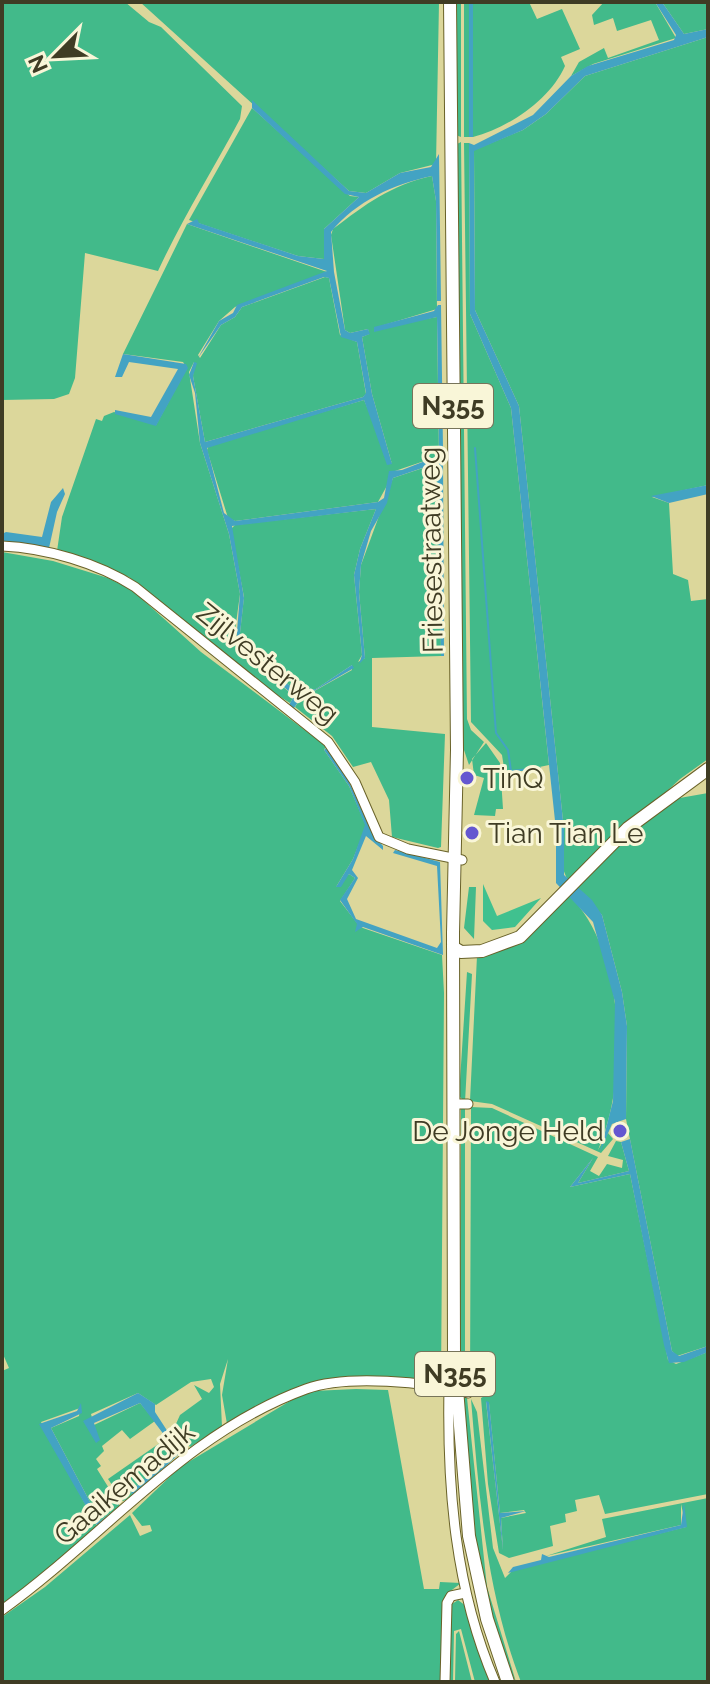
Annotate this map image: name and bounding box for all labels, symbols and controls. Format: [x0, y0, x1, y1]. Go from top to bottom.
north arrow [16, 16, 96, 96]
text: N [22, 51, 53, 77]
road number: N355 [413, 384, 493, 428]
street label: Friesestraatweg [413, 447, 450, 653]
street label: Zijlvesterweg [190, 596, 345, 731]
place label: TinQ [483, 762, 543, 795]
marker: TinQ [458, 769, 476, 787]
place label: Tian Tian Le [488, 817, 643, 850]
marker: Tian Tian Le [463, 824, 481, 842]
place label: De Jonge Held [412, 1115, 604, 1148]
marker: De Jonge Held [611, 1122, 629, 1140]
road number: N355 [415, 1352, 495, 1396]
street label: Gaaikemadijk [48, 1415, 201, 1552]

